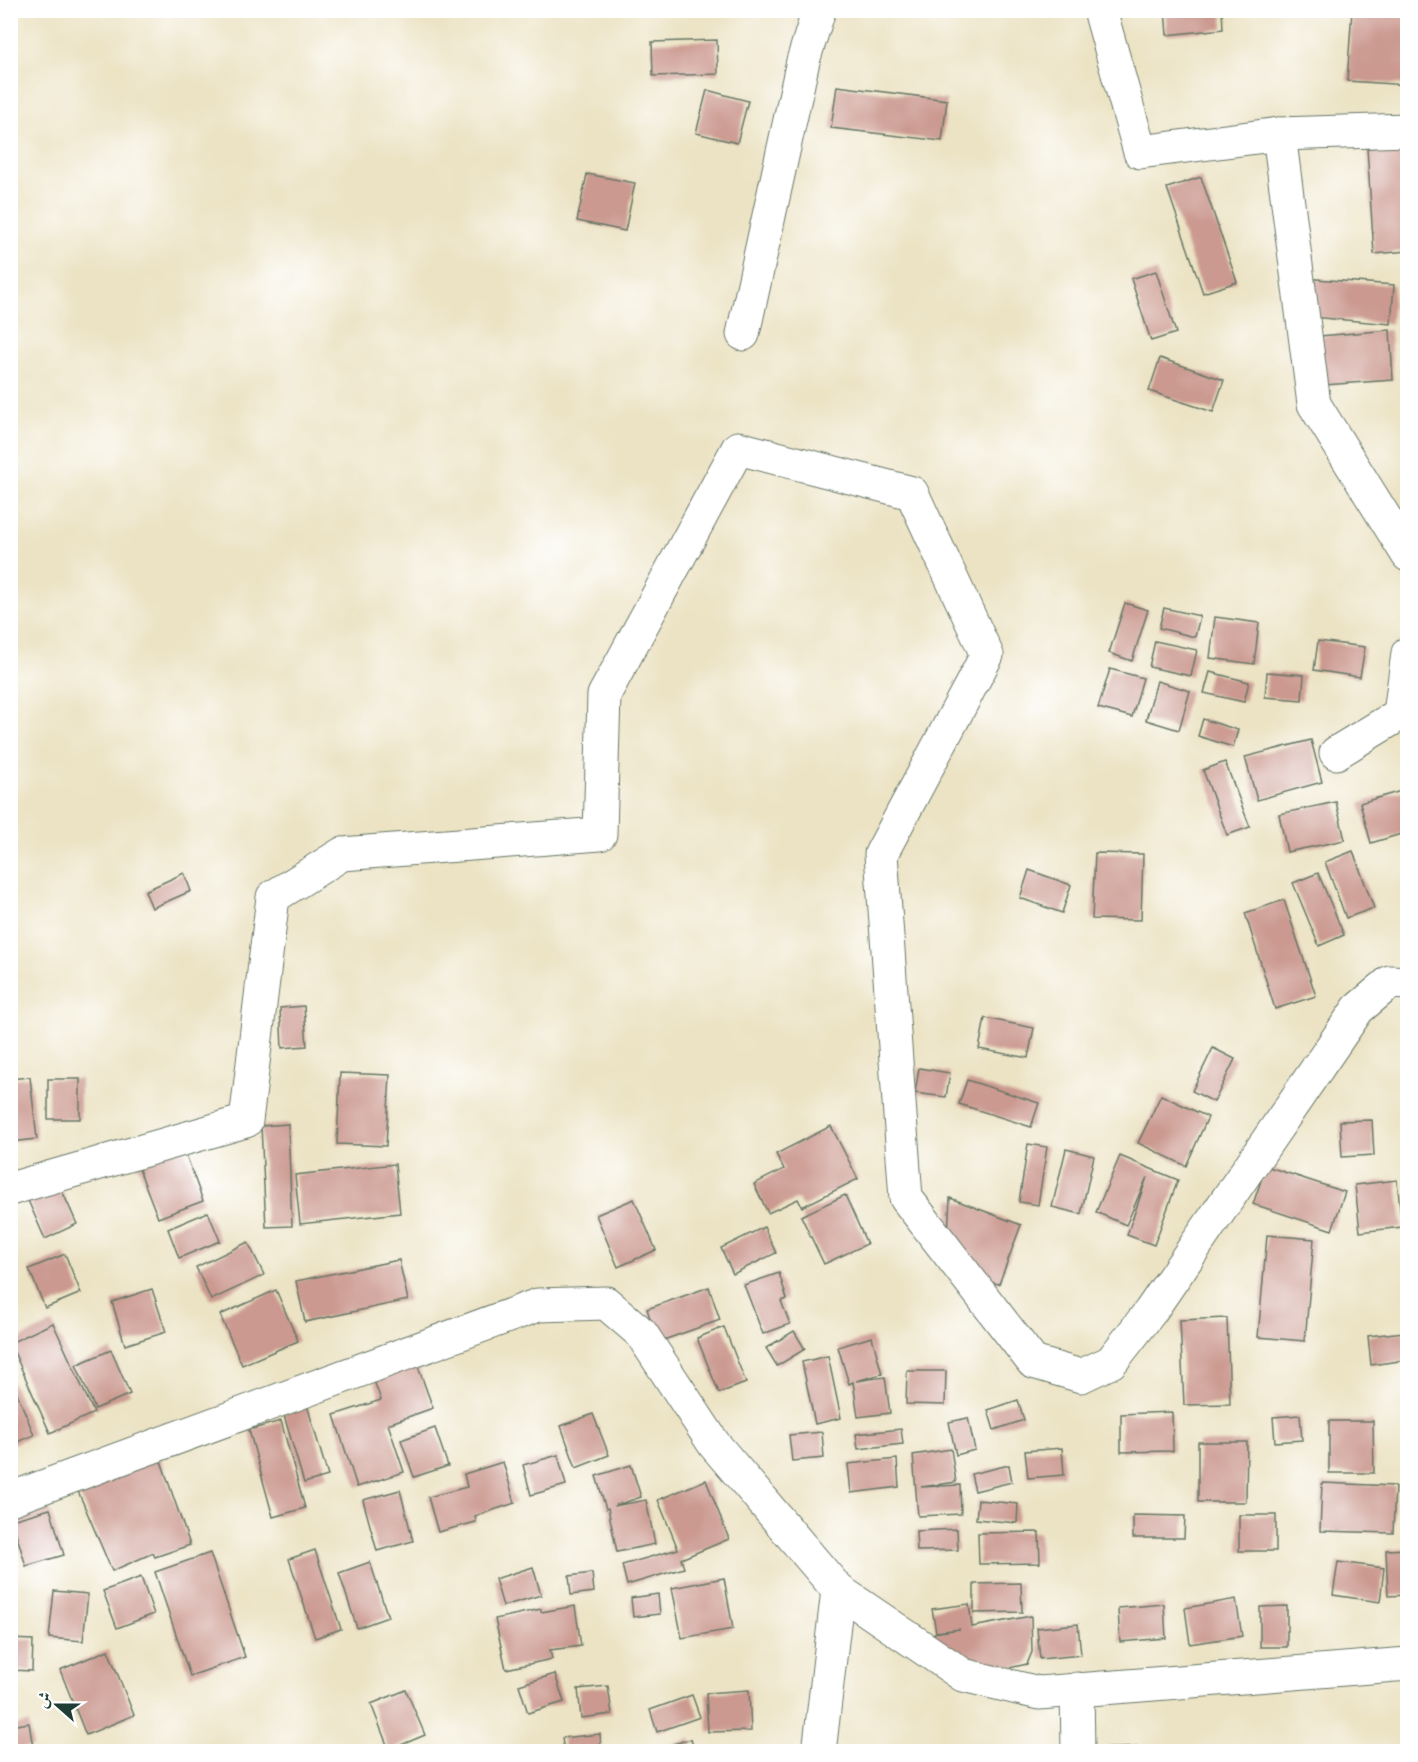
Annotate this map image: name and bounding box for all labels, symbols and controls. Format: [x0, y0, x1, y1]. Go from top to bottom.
north arrow [27, 1675, 87, 1735]
text: ش [29, 1688, 57, 1711]

